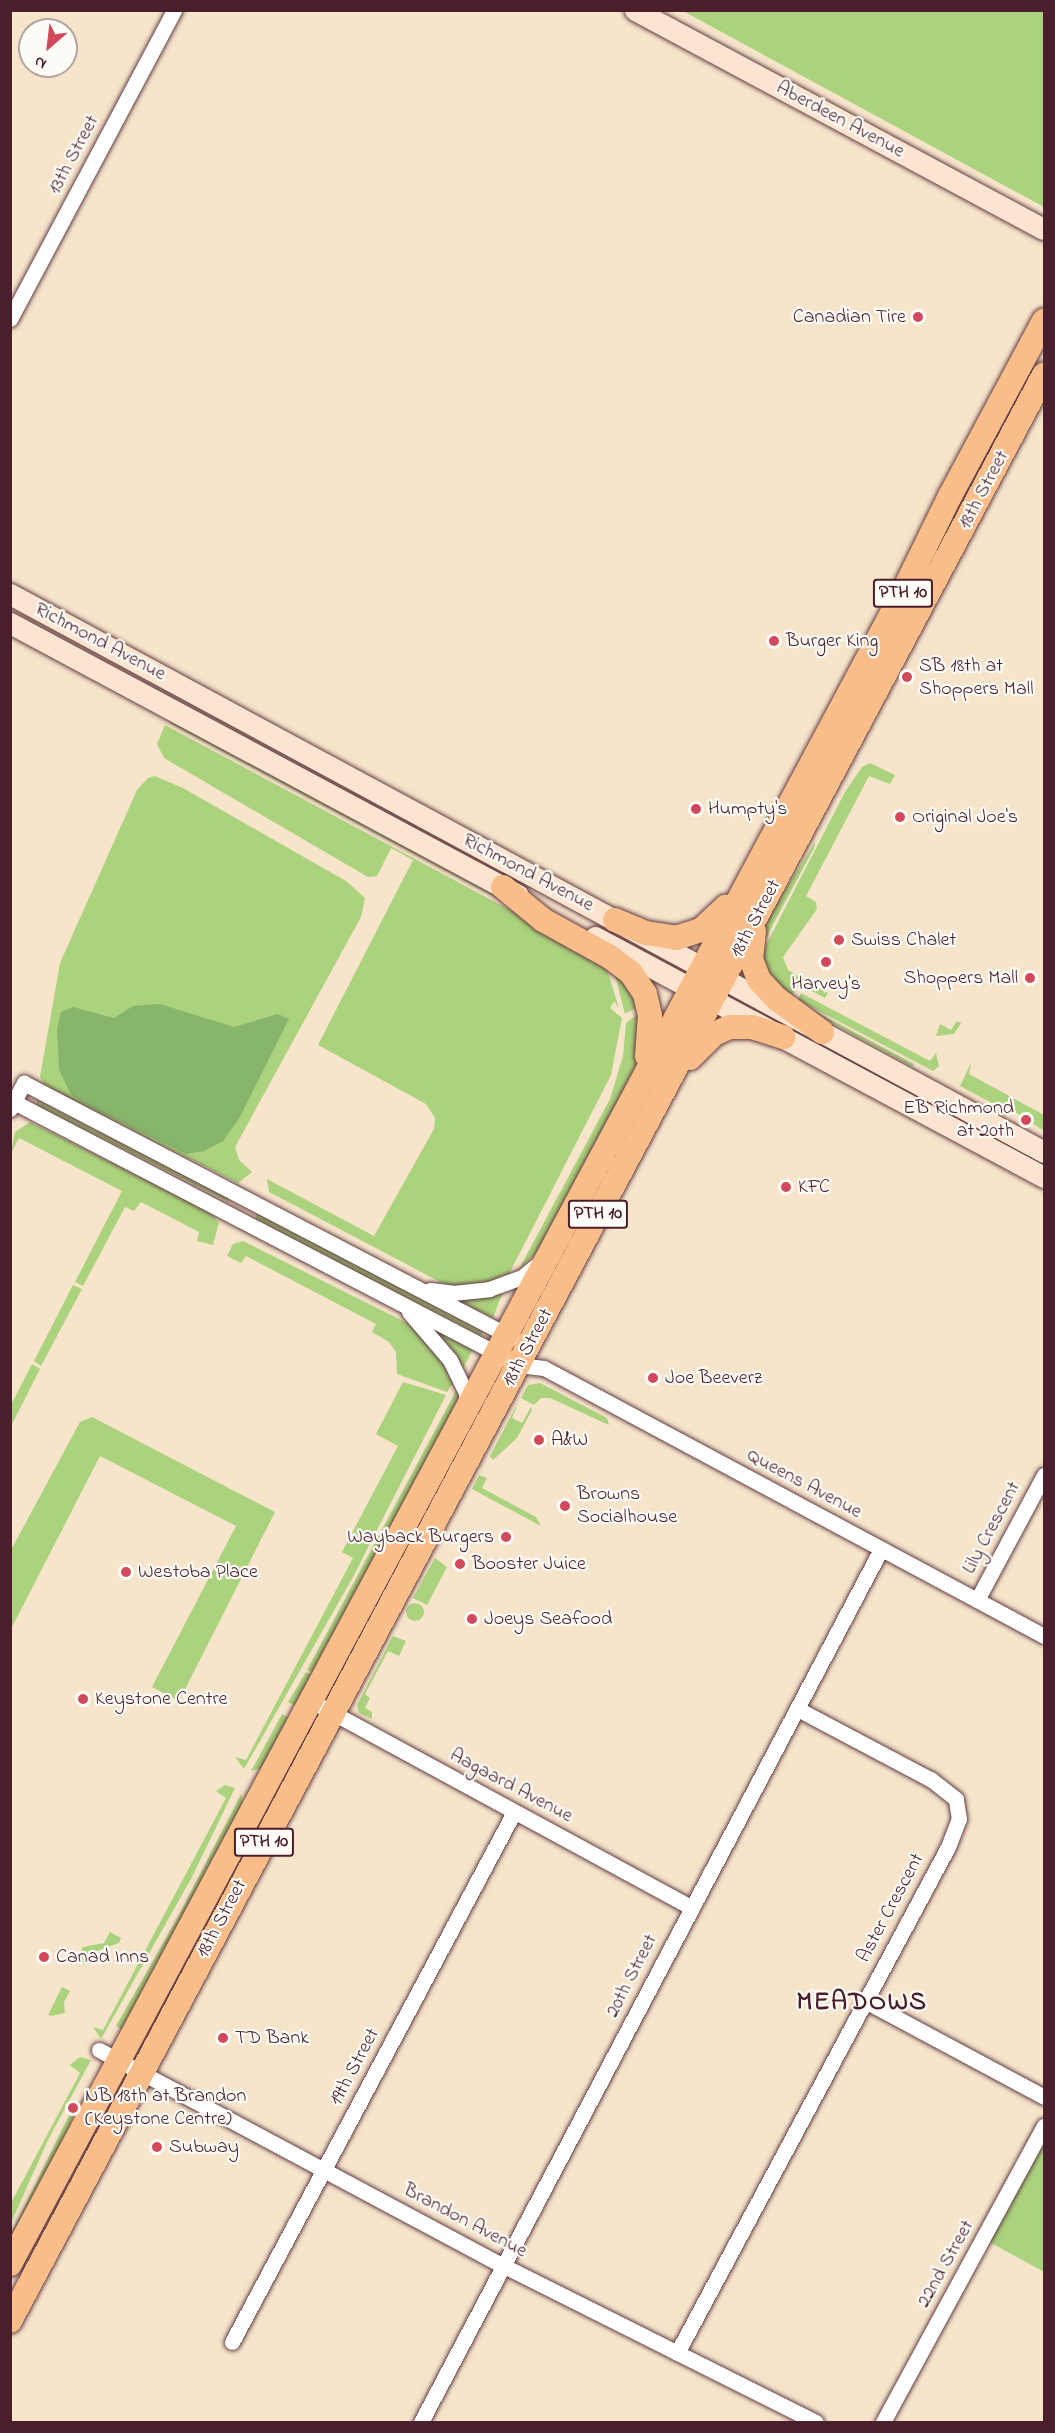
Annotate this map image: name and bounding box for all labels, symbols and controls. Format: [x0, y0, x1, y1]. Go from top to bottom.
north arrow [18, 18, 78, 78]
text: N [30, 49, 51, 75]
street label: Aberdeen Avenue [772, 76, 908, 164]
street label: 13th Street [43, 111, 105, 199]
place label: Canadian Tire [793, 305, 906, 329]
marker: Canadian Tire [911, 310, 925, 324]
street label: 18th Street [953, 447, 1015, 533]
road number: PTH 10 [872, 578, 934, 608]
street label: Richmond Avenue [30, 597, 170, 687]
place label: Burger King [786, 629, 878, 653]
marker: Burger King [767, 634, 781, 648]
place label: SB 18th at Shoppers Mall [919, 654, 1033, 701]
marker: SB 18th at Shoppers Mall [900, 670, 914, 684]
place label: Humpty's [708, 797, 787, 821]
marker: Humpty's [689, 802, 703, 816]
place label: Original Joe's [912, 805, 1018, 829]
marker: Original Joe's [893, 810, 907, 824]
street label: Richmond Avenue [458, 828, 598, 918]
street label: 18th Street [725, 876, 787, 962]
place label: Swiss Chalet [851, 928, 956, 952]
marker: Swiss Chalet [832, 933, 846, 947]
marker: Harvey's [819, 955, 833, 969]
place label: Shoppers Mall [904, 966, 1018, 990]
marker: Shoppers Mall [1023, 971, 1037, 985]
place label: Harvey's [791, 972, 861, 996]
place label: EB Richmond at 20th [903, 1096, 1014, 1143]
marker: EB Richmond at 20th [1019, 1113, 1033, 1127]
place label: KFC [798, 1175, 830, 1199]
marker: KFC [779, 1180, 793, 1194]
road number: PTH 10 [566, 1199, 630, 1229]
street label: 18th Street [497, 1305, 559, 1391]
place label: Joe Beeverz [665, 1366, 762, 1390]
marker: Joe Beeverz [646, 1371, 660, 1385]
place label: A&W [551, 1428, 588, 1452]
marker: A&W [532, 1433, 546, 1447]
street label: Queens Avenue [742, 1444, 866, 1524]
street label: Lily Crescent [958, 1478, 1026, 1578]
place label: Browns Socialhouse [577, 1482, 677, 1529]
marker: Browns Socialhouse [558, 1499, 572, 1513]
place label: Wayback Burgers [347, 1525, 494, 1549]
marker: Wayback Burgers [499, 1530, 513, 1544]
place label: Booster Juice [472, 1552, 586, 1576]
marker: Booster Juice [453, 1557, 467, 1571]
place label: Westoba Place [138, 1560, 258, 1584]
marker: Westoba Place [119, 1565, 133, 1579]
place label: Joeys Seafood [484, 1607, 612, 1631]
marker: Joeys Seafood [465, 1612, 479, 1626]
place label: Keystone Centre [95, 1687, 228, 1711]
marker: Keystone Centre [76, 1692, 90, 1706]
street label: Aagaard Avenue [445, 1743, 577, 1829]
road number: PTH 10 [232, 1827, 296, 1857]
street label: Aster Crescent [852, 1849, 930, 1967]
street label: 18th Street [191, 1876, 253, 1962]
street label: 20th Street [601, 1930, 663, 2022]
place label: Canad Inns [56, 1945, 149, 1969]
marker: Canad Inns [37, 1950, 51, 1964]
district label: MEADOWS [796, 1988, 928, 2020]
street label: 19th Street [325, 2024, 385, 2110]
place label: TD Bank [235, 2026, 309, 2050]
marker: TD Bank [216, 2031, 230, 2045]
place label: NB 18th at Brandon (Keystone Centre) [85, 2084, 246, 2131]
marker: NB 18th at Brandon (Keystone Centre) [66, 2101, 80, 2115]
place label: Subway [169, 2135, 239, 2159]
marker: Subway [150, 2140, 164, 2154]
street label: Brandon Avenue [399, 2178, 531, 2264]
street label: 22nd Street [912, 2216, 980, 2312]

